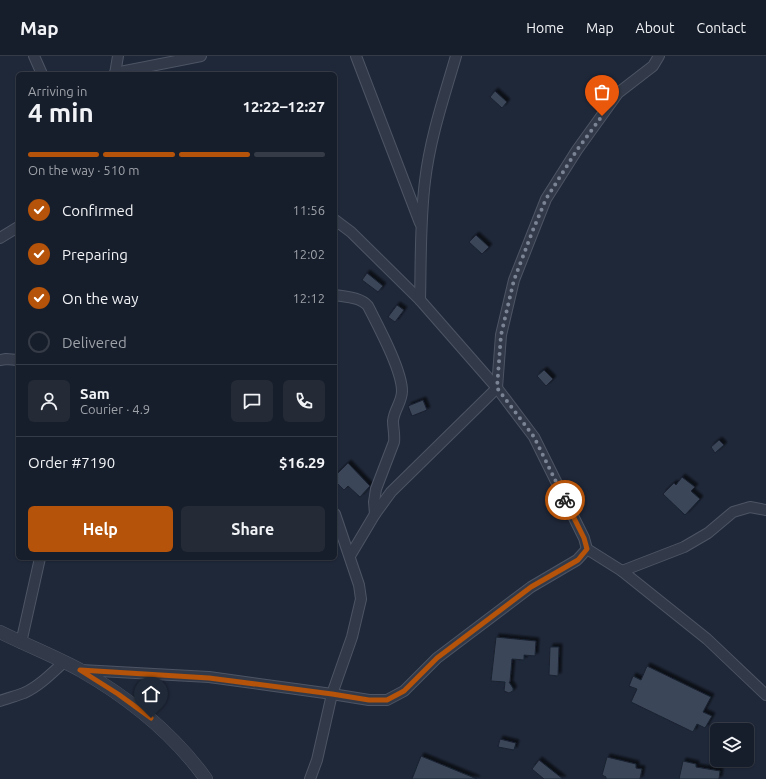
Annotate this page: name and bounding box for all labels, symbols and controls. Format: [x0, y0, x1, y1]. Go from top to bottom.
text: Map [20, 17, 59, 39]
text: Home [526, 20, 564, 36]
text: Map [586, 20, 614, 36]
text: About [636, 20, 675, 36]
text: Contact [697, 20, 746, 36]
pin [585, 75, 619, 116]
icon: bag [591, 81, 613, 103]
text: Arriving in [28, 84, 87, 98]
text: 4 min [28, 98, 94, 127]
text: 12:22–12:27 [242, 98, 325, 115]
text: On the way · 510 m [28, 163, 140, 177]
icon: check [28, 199, 50, 221]
text: Confirmed [62, 202, 134, 219]
text: 11:56 [292, 203, 325, 217]
icon: check [28, 243, 50, 265]
text: Preparing [62, 246, 128, 263]
text: 12:02 [292, 247, 325, 261]
icon: check [28, 287, 50, 309]
text: On the way [62, 290, 138, 307]
text: 12:12 [292, 291, 325, 305]
text: Delivered [62, 334, 127, 351]
button: person [28, 380, 70, 422]
button: chat [231, 380, 273, 422]
button: phone [283, 380, 325, 422]
text: Sam [80, 385, 110, 402]
text: Courier · 4.9 [80, 402, 150, 416]
text: Order #7190 [28, 454, 115, 471]
text: $16.29 [279, 454, 325, 471]
courier [545, 480, 585, 520]
icon: bike [554, 489, 576, 511]
button: Help [28, 506, 173, 552]
button: Share [181, 506, 325, 552]
pin [134, 677, 168, 718]
icon: home [140, 683, 162, 705]
map controls [710, 723, 754, 767]
button: layers [710, 723, 754, 767]

